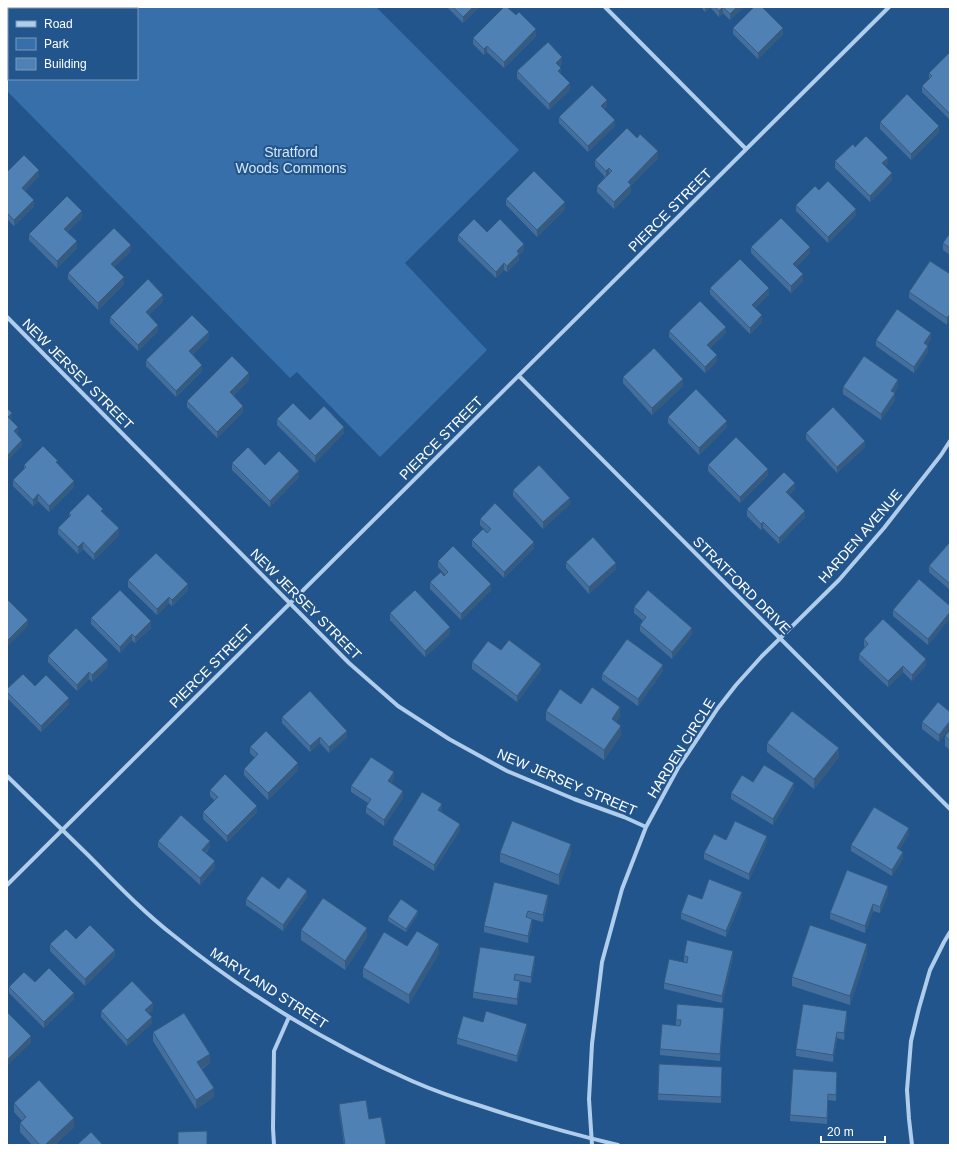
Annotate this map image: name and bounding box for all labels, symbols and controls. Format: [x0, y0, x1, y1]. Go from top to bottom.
legend [8, 8, 138, 80]
text: Road [44, 17, 73, 31]
text: Park [44, 37, 70, 51]
text: Building [44, 57, 87, 71]
park label: Stratford Woods Commons [235, 144, 347, 176]
street label: PIERCE STREET [625, 165, 715, 255]
street label: NEW JERSEY STREET [19, 315, 137, 433]
street label: PIERCE STREET [396, 393, 486, 483]
street label: HARDEN AVENUE [815, 486, 905, 586]
street label: STRATFORD DRIVE [690, 533, 794, 637]
street label: NEW JERSEY STREET [247, 545, 365, 663]
street label: PIERCE STREET [166, 621, 256, 711]
street label: HARDEN CIRCLE [644, 695, 718, 801]
street label: NEW JERSEY STREET [495, 745, 640, 819]
street label: MARYLAND STREET [207, 944, 331, 1032]
scale bar [821, 1118, 885, 1144]
text: 20 m [827, 1125, 854, 1139]

